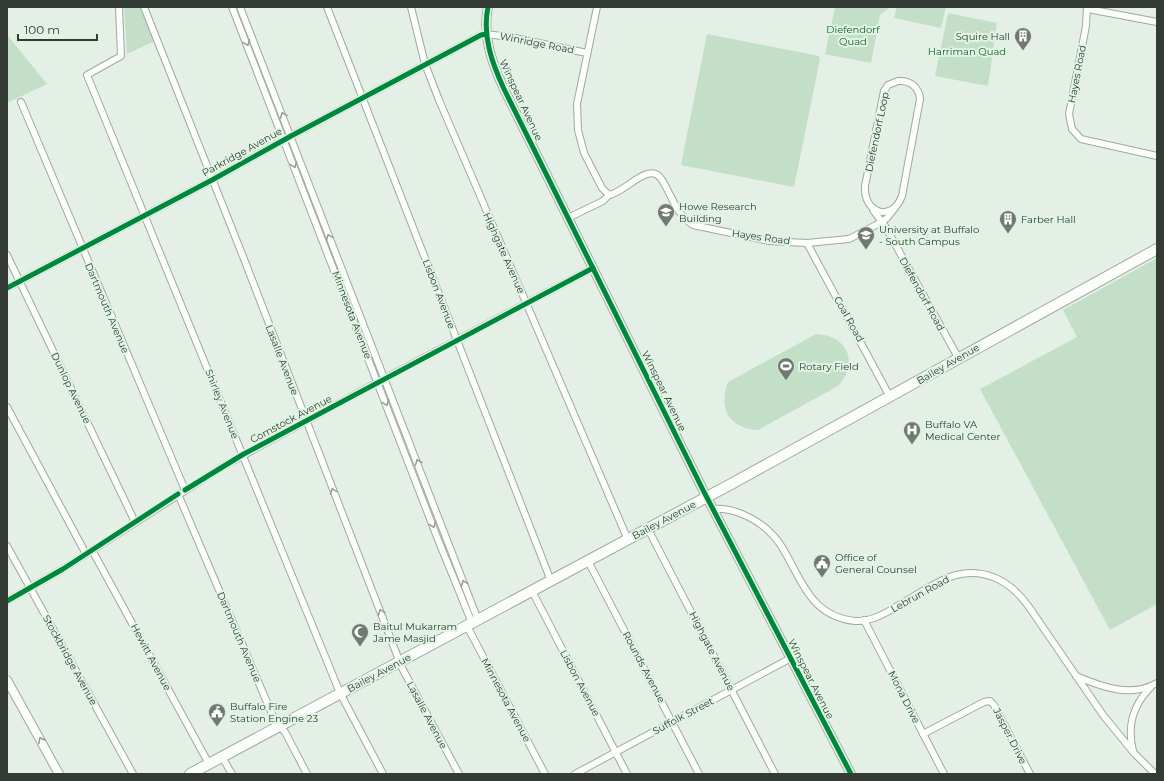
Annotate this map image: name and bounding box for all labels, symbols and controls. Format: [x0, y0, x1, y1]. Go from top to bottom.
scale bar [18, 16, 97, 42]
text: 100 m [24, 22, 60, 37]
park label: Diefendorf Quad [826, 23, 880, 48]
building icon: Squire Hall [1013, 26, 1033, 51]
street label: Winridge Road [499, 29, 575, 57]
place label: Squire Hall [956, 30, 1010, 43]
one-way arrow [242, 40, 250, 47]
street label: Hayes Road [1065, 44, 1089, 104]
park label: Harriman Quad [928, 45, 1006, 58]
street label: Winspear Avenue [496, 57, 546, 143]
street label: Diefendorf Loop [862, 91, 892, 173]
one-way arrow [279, 112, 287, 119]
street label: Parkridge Avenue [200, 125, 284, 179]
one-way arrow [289, 161, 297, 168]
place label: Howe Research Building [679, 200, 757, 225]
school or university icon: Howe Research Building [656, 202, 676, 227]
building icon: Farber Hall [998, 209, 1018, 234]
street label: Highgate Avenue [480, 210, 528, 296]
place label: Farber Hall [1021, 213, 1076, 226]
place label: University at Buffalo - South Campus [879, 223, 979, 248]
school or university icon: University at Buffalo - South Campus [856, 225, 876, 250]
street label: Hayes Road [731, 226, 791, 248]
one-way arrow [326, 233, 334, 240]
street label: Diefendorf Road [896, 255, 948, 333]
street label: Lisbon Avenue [420, 257, 458, 331]
street label: Dartmouth Avenue [82, 261, 132, 355]
street label: Minnesota Avenue [329, 269, 375, 361]
street label: Coal Road [831, 294, 867, 344]
street label: Lasalle Avenue [263, 323, 301, 397]
street label: Bailey Avenue [914, 341, 982, 387]
street label: Winspear Avenue [639, 349, 689, 433]
street label: Dunlop Avenue [48, 350, 94, 426]
sports icon: Rotary Field [776, 356, 796, 381]
place label: Rotary Field [799, 360, 859, 373]
street label: Shirley Avenue [202, 367, 242, 441]
street label: Comstock Avenue [248, 392, 334, 446]
one-way arrow [382, 400, 390, 407]
place label: Buffalo VA Medical Center [925, 418, 1000, 443]
hospital icon: Buffalo VA Medical Center [902, 420, 922, 445]
one-way arrow [414, 459, 422, 466]
one-way arrow [330, 487, 338, 494]
street label: Bailey Avenue [630, 498, 698, 542]
one-way arrow [428, 521, 436, 528]
place label: Office of General Counsel [835, 551, 917, 576]
public building icon: Office of General Counsel [812, 553, 832, 578]
street label: Lebrun Road [888, 573, 952, 615]
one-way arrow [461, 580, 469, 587]
street label: Dartmouth Avenue [214, 590, 264, 684]
one-way arrow [377, 608, 385, 615]
street label: Highgate Avenue [686, 609, 738, 693]
street label: Stockbridge Avenue [40, 613, 100, 707]
place label: Baitul Mukarram Jame Masjid [372, 620, 457, 645]
street label: Hewitt Avenue [128, 621, 174, 693]
mosque icon: Baitul Mukarram Jame Masjid [350, 622, 370, 647]
street label: Rounds Avenue [620, 629, 668, 705]
street label: Winspear Avenue [785, 637, 837, 721]
street label: Lisbon Avenue [557, 647, 603, 719]
street label: Bailey Avenue [345, 651, 413, 695]
street label: Minnesota Avenue [478, 656, 534, 744]
street label: Mona Drive [885, 669, 923, 725]
street label: Lasalle Avenue [404, 679, 450, 751]
street label: Suffolk Street [650, 694, 716, 738]
place label: Buffalo Fire Station Engine 23 [230, 700, 318, 725]
public building icon: Buffalo Fire Station Engine 23 [207, 702, 227, 727]
street label: Jasper Drive [990, 705, 1030, 766]
one-way arrow [38, 737, 45, 744]

